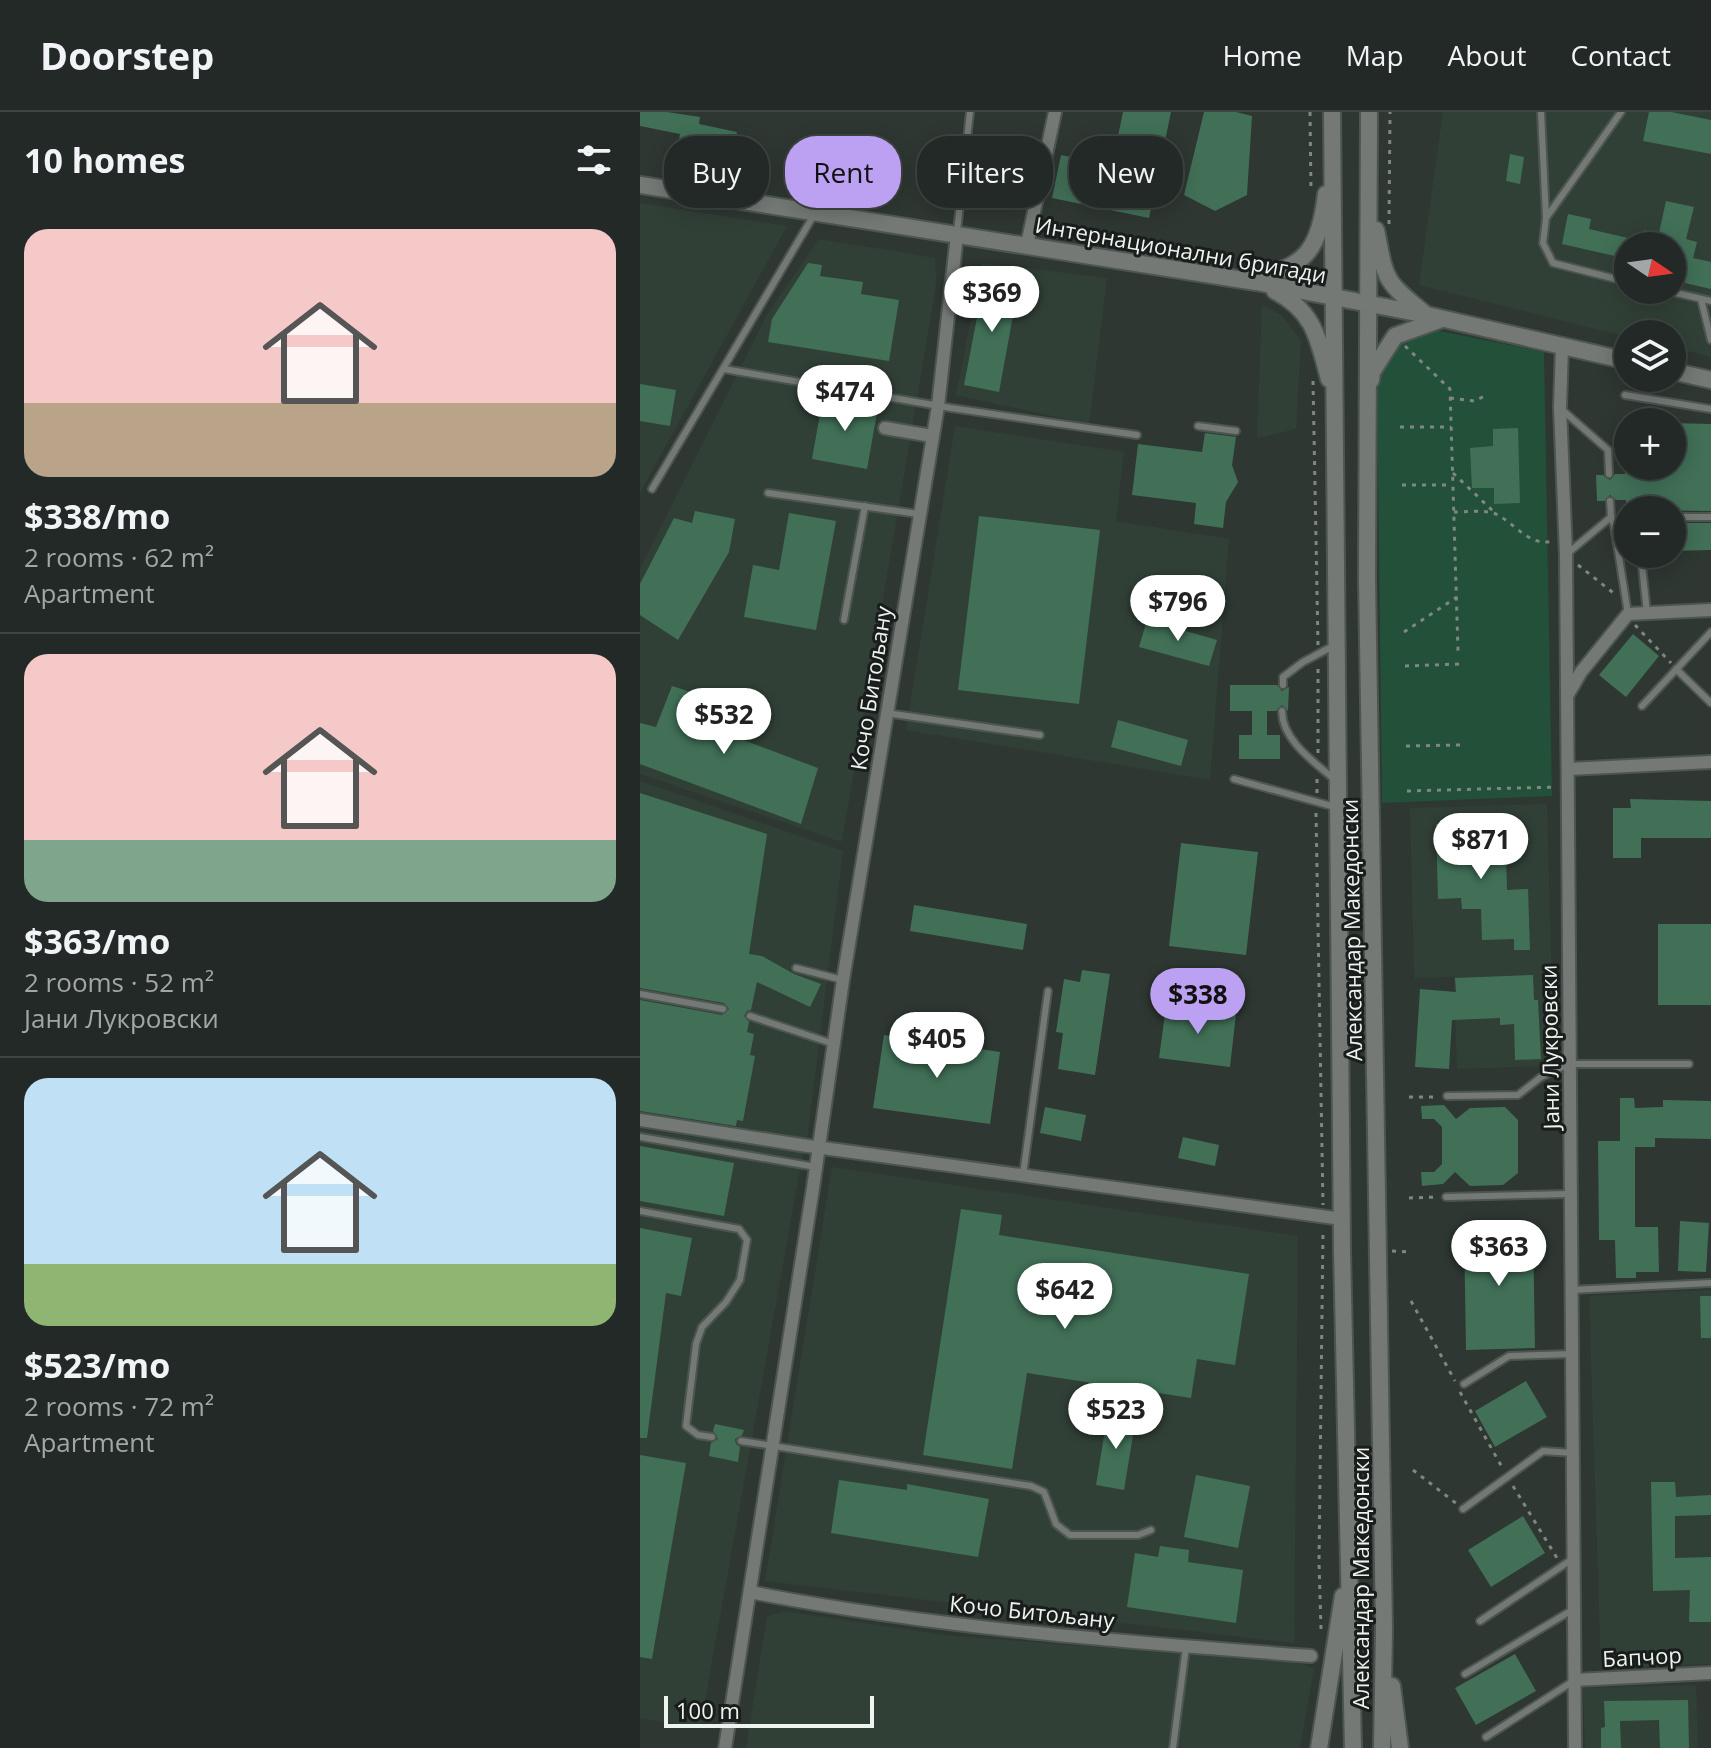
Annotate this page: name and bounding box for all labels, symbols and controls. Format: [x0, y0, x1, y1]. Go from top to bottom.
text: Doorstep [40, 29, 214, 81]
text: Home [1223, 36, 1302, 74]
text: Map [1346, 36, 1404, 74]
text: About [1448, 36, 1526, 74]
text: Contact [1570, 36, 1671, 74]
chip: Buy [664, 136, 769, 208]
chip: Rent [785, 136, 901, 208]
chip: Filters [917, 136, 1053, 208]
chip: New [1069, 136, 1183, 208]
text: 10 homes [24, 137, 185, 183]
icon: filters [572, 138, 616, 182]
street label: Интернационални бригади [1033, 209, 1329, 289]
north arrow [1614, 232, 1686, 304]
map controls [1614, 232, 1686, 568]
pin: $369 [945, 266, 1039, 334]
text: $369 [962, 274, 1022, 310]
icon: home [248, 281, 392, 425]
button: layers [1614, 320, 1686, 392]
pin: $474 [798, 365, 892, 433]
text: $474 [815, 373, 875, 409]
button: + [1614, 408, 1686, 480]
text: $338/mo [24, 493, 170, 539]
button: − [1614, 496, 1686, 568]
text: 2 rooms · 62 m² [24, 539, 214, 575]
text: Apartment [24, 575, 155, 611]
pin: $796 [1131, 575, 1225, 643]
text: $796 [1148, 583, 1208, 619]
street label: Кочо Битољану [842, 603, 898, 772]
pin: $532 [677, 688, 771, 756]
text: $532 [694, 696, 754, 732]
icon: home [248, 706, 392, 850]
street label: Александар Македонски [1334, 799, 1368, 1061]
pin: $871 [1434, 813, 1528, 881]
text: $871 [1451, 821, 1511, 857]
text: $363/mo [24, 918, 170, 964]
text: 2 rooms · 52 m² [24, 964, 214, 1000]
street label: Јани Лукровски [1533, 964, 1565, 1132]
pin: $338 [1151, 968, 1245, 1036]
text: $338 [1168, 976, 1228, 1012]
text: Јани Лукровски [24, 1000, 219, 1036]
pin: $405 [890, 1012, 984, 1080]
text: $405 [907, 1020, 967, 1056]
icon: home [248, 1130, 392, 1274]
pin: $363 [1452, 1220, 1546, 1288]
text: $363 [1469, 1228, 1529, 1264]
pin: $642 [1018, 1263, 1112, 1331]
text: $642 [1035, 1271, 1095, 1307]
text: $523/mo [24, 1342, 170, 1388]
pin: $523 [1069, 1383, 1163, 1451]
text: 2 rooms · 72 m² [24, 1388, 214, 1424]
text: $523 [1086, 1391, 1146, 1427]
text: Apartment [24, 1424, 155, 1460]
street label: Александар Македонски [1345, 1447, 1375, 1709]
street label: Кочо Битољану [948, 1587, 1117, 1635]
street label: Бапчор [1602, 1639, 1682, 1673]
scale bar [664, 1692, 874, 1728]
text: 100 m [676, 1695, 740, 1725]

